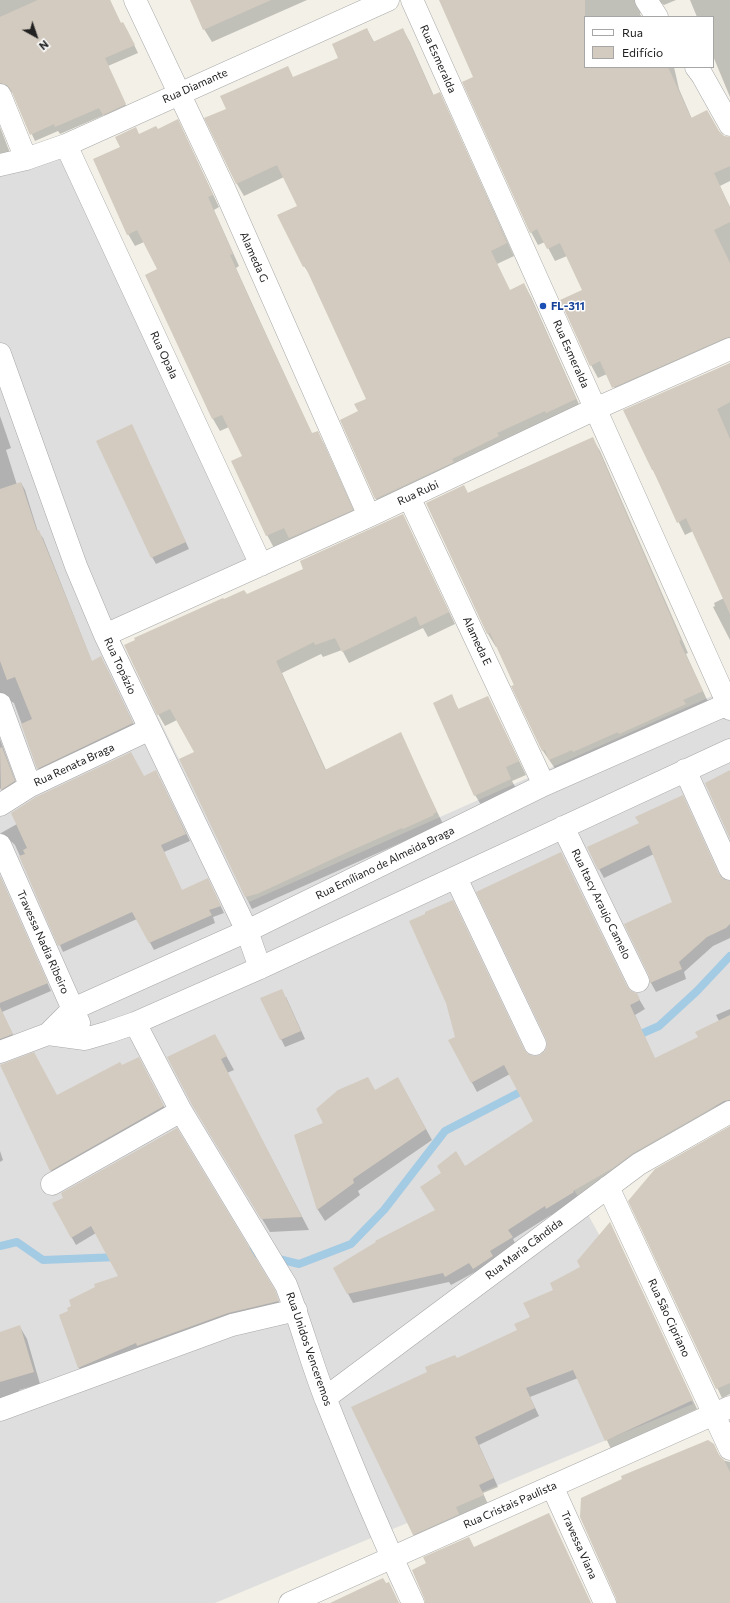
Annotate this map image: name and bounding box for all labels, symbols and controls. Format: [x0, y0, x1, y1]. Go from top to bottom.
north arrow [16, 16, 56, 56]
legend [584, 16, 714, 68]
street label: Rua Esmeralda [417, 23, 459, 95]
text: Rua [622, 25, 643, 39]
text: N [37, 38, 51, 53]
text: Edifício [622, 45, 663, 59]
street label: Rua Diamante [160, 66, 230, 106]
street label: Alameda G [237, 230, 271, 284]
place label: FL-311 [551, 299, 585, 313]
marker: FL-311 [538, 301, 548, 311]
street label: Rua Esmeralda [550, 318, 592, 390]
street label: Rua Opala [147, 329, 181, 381]
street label: Rua Rubi [395, 478, 441, 508]
street label: Alameda E [460, 615, 494, 667]
street label: Rua Topázio [101, 635, 139, 697]
street label: Rua Renata Braga [32, 741, 116, 789]
street label: Rua Emíliano de Almeida Braga [314, 824, 456, 902]
street label: Rua Itacy Araujo Camelo [569, 847, 633, 961]
street label: Travessa Nadia Ribeiro [14, 888, 72, 996]
street label: Rua Maria Cândida [483, 1216, 565, 1282]
street label: Rua São Cipriano [645, 1277, 693, 1359]
street label: Rua Unidos Venceremos [283, 1290, 335, 1408]
street label: Rua Cristais Paulista [461, 1478, 559, 1532]
street label: Travessa Viana [558, 1509, 600, 1581]

